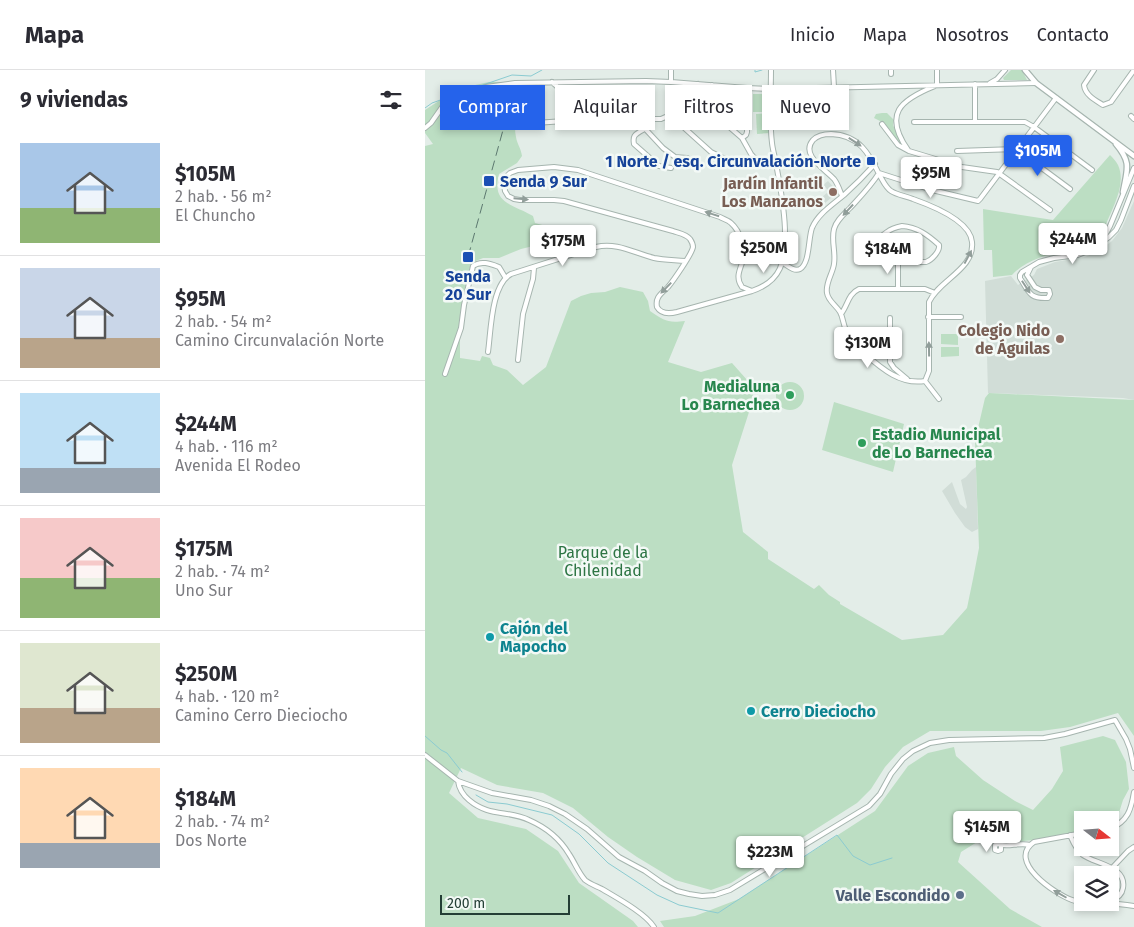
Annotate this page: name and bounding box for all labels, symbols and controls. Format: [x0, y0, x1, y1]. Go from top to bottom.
text: Mapa [25, 21, 84, 49]
text: Inicio [790, 24, 835, 46]
text: Mapa [863, 24, 907, 46]
text: Nosotros [935, 24, 1009, 46]
text: Contacto [1037, 24, 1109, 46]
chip: Comprar [440, 85, 545, 130]
chip: Alquilar [555, 85, 655, 130]
chip: Filtros [665, 85, 752, 130]
chip: Nuevo [762, 85, 849, 130]
icon: filters [377, 86, 405, 114]
text: 9 viviendas [20, 87, 128, 113]
pin: $105M [1003, 134, 1073, 177]
one-way arrow [848, 137, 862, 147]
text: $105M [1015, 141, 1061, 160]
place label: 1 Norte / esq. Circunvalación-Norte [605, 152, 861, 171]
marker: 1 Norte / esq. Circunvalación-Norte [865, 155, 877, 167]
pin: $95M [901, 156, 961, 199]
text: $105M [175, 161, 236, 187]
icon: home [60, 163, 120, 223]
text: $95M [912, 163, 950, 182]
place label: Senda 9 Sur [500, 172, 587, 191]
marker: Senda 9 Sur [482, 174, 496, 188]
place label: Jardín Infantil Los Manzanos [722, 174, 823, 211]
marker: Jardín Infantil Los Manzanos [827, 186, 839, 198]
text: 2 hab. · 56 m² [175, 187, 272, 206]
one-way arrow [514, 195, 530, 203]
one-way arrow [842, 204, 854, 216]
text: El Chuncho [175, 206, 256, 225]
one-way arrow [704, 210, 719, 218]
pin: $244M [1038, 222, 1108, 265]
pin: $175M [528, 224, 598, 267]
text: $244M [1049, 229, 1097, 248]
text: $175M [541, 231, 585, 250]
pin: $250M [729, 232, 799, 274]
pin: $184M [853, 232, 923, 275]
text: $250M [740, 238, 788, 257]
text: $184M [865, 239, 911, 258]
marker: Senda 20 Sur [461, 250, 475, 264]
one-way arrow [964, 250, 972, 265]
place label: Senda 20 Sur [445, 267, 492, 304]
one-way arrow [1021, 280, 1031, 293]
one-way arrow [660, 281, 672, 293]
text: $95M [175, 286, 226, 312]
icon: home [60, 288, 120, 348]
text: 2 hab. · 54 m² [175, 312, 272, 331]
place label: Colegio Nido de Águilas [958, 321, 1050, 358]
pin: $130M [833, 326, 903, 369]
text: Camino Circunvalación Norte [175, 331, 384, 350]
text: $130M [845, 333, 891, 352]
marker: Colegio Nido de Águilas [1054, 333, 1066, 345]
one-way arrow [924, 341, 932, 357]
place label: Medialuna Lo Barnechea [682, 377, 780, 414]
marker: Medialuna Lo Barnechea [784, 389, 796, 401]
text: $244M [175, 411, 237, 437]
icon: home [60, 413, 120, 473]
place label: Estadio Municipal de Lo Barnechea [872, 425, 1001, 462]
text: 4 hab. · 116 m² [175, 437, 278, 456]
marker: Estadio Municipal de Lo Barnechea [856, 437, 868, 449]
text: Avenida El Rodeo [175, 456, 301, 475]
text: $175M [175, 536, 233, 562]
icon: home [60, 538, 120, 598]
park label: Parque de la Chilenidad [558, 543, 648, 580]
text: 2 hab. · 74 m² [175, 562, 270, 581]
text: Uno Sur [175, 581, 233, 600]
place label: Cajón del Mapocho [500, 619, 568, 656]
marker: Cajón del Mapocho [484, 631, 496, 643]
text: $250M [175, 661, 237, 687]
icon: home [60, 663, 120, 723]
text: 4 hab. · 120 m² [175, 687, 279, 706]
place label: Cerro Dieciocho [761, 702, 876, 721]
marker: Cerro Dieciocho [745, 705, 757, 717]
text: Camino Cerro Dieciocho [175, 706, 348, 725]
text: $184M [175, 786, 236, 812]
icon: home [60, 788, 120, 848]
pin: $145M [952, 810, 1022, 853]
north arrow [1074, 811, 1119, 856]
map controls [1074, 811, 1119, 911]
text: 2 hab. · 74 m² [175, 812, 270, 831]
text: $145M [964, 817, 1010, 836]
text: Dos Norte [175, 831, 247, 850]
pin: $223M [735, 836, 805, 878]
text: $223M [747, 842, 793, 861]
button: layers [1074, 866, 1119, 911]
place label: Valle Escondido [835, 886, 950, 905]
marker: Valle Escondido [954, 889, 966, 901]
one-way arrow [1053, 890, 1068, 898]
scale bar [440, 892, 570, 915]
text: 200 m [447, 895, 485, 912]

